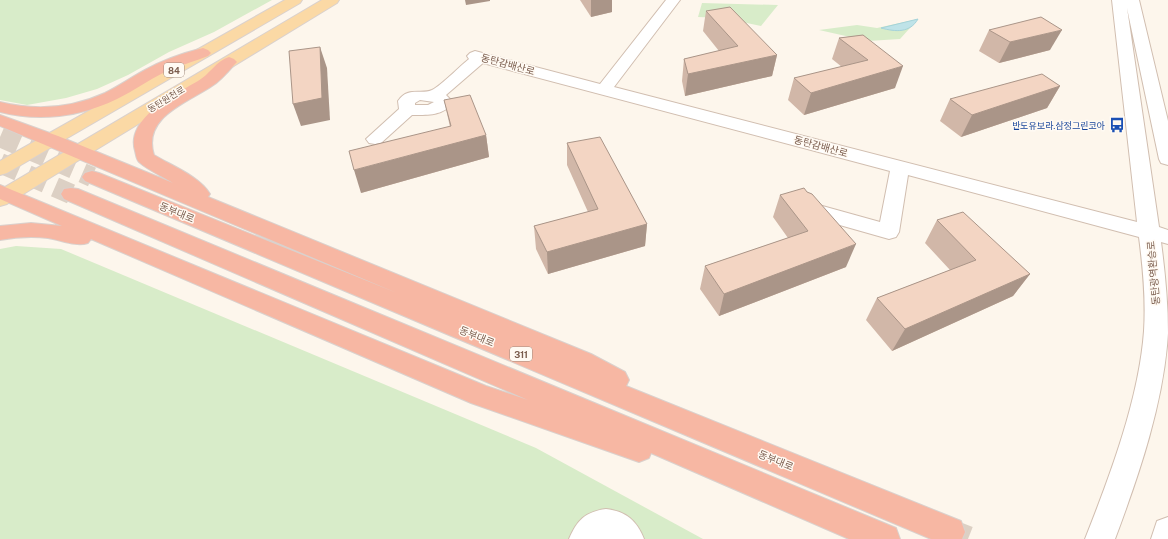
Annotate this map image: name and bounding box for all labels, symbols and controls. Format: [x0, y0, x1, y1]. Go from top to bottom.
street label: 동탄감배산로 [480, 51, 536, 77]
road number: 84 [164, 63, 184, 77]
street label: 동탄원천로 [145, 84, 187, 114]
bus stop icon: 반도유보라.삼정그린코아 [1108, 116, 1126, 134]
place label: 반도유보라.삼정그린코아 [1012, 120, 1105, 131]
street label: 동탄감배산로 [793, 133, 849, 159]
street label: 동부대로 [158, 200, 196, 224]
street label: 동탄광역환승로 [1144, 240, 1162, 306]
street label: 동부대로 [458, 324, 496, 348]
road number: 311 [510, 347, 532, 361]
street label: 동부대로 [757, 448, 795, 472]

